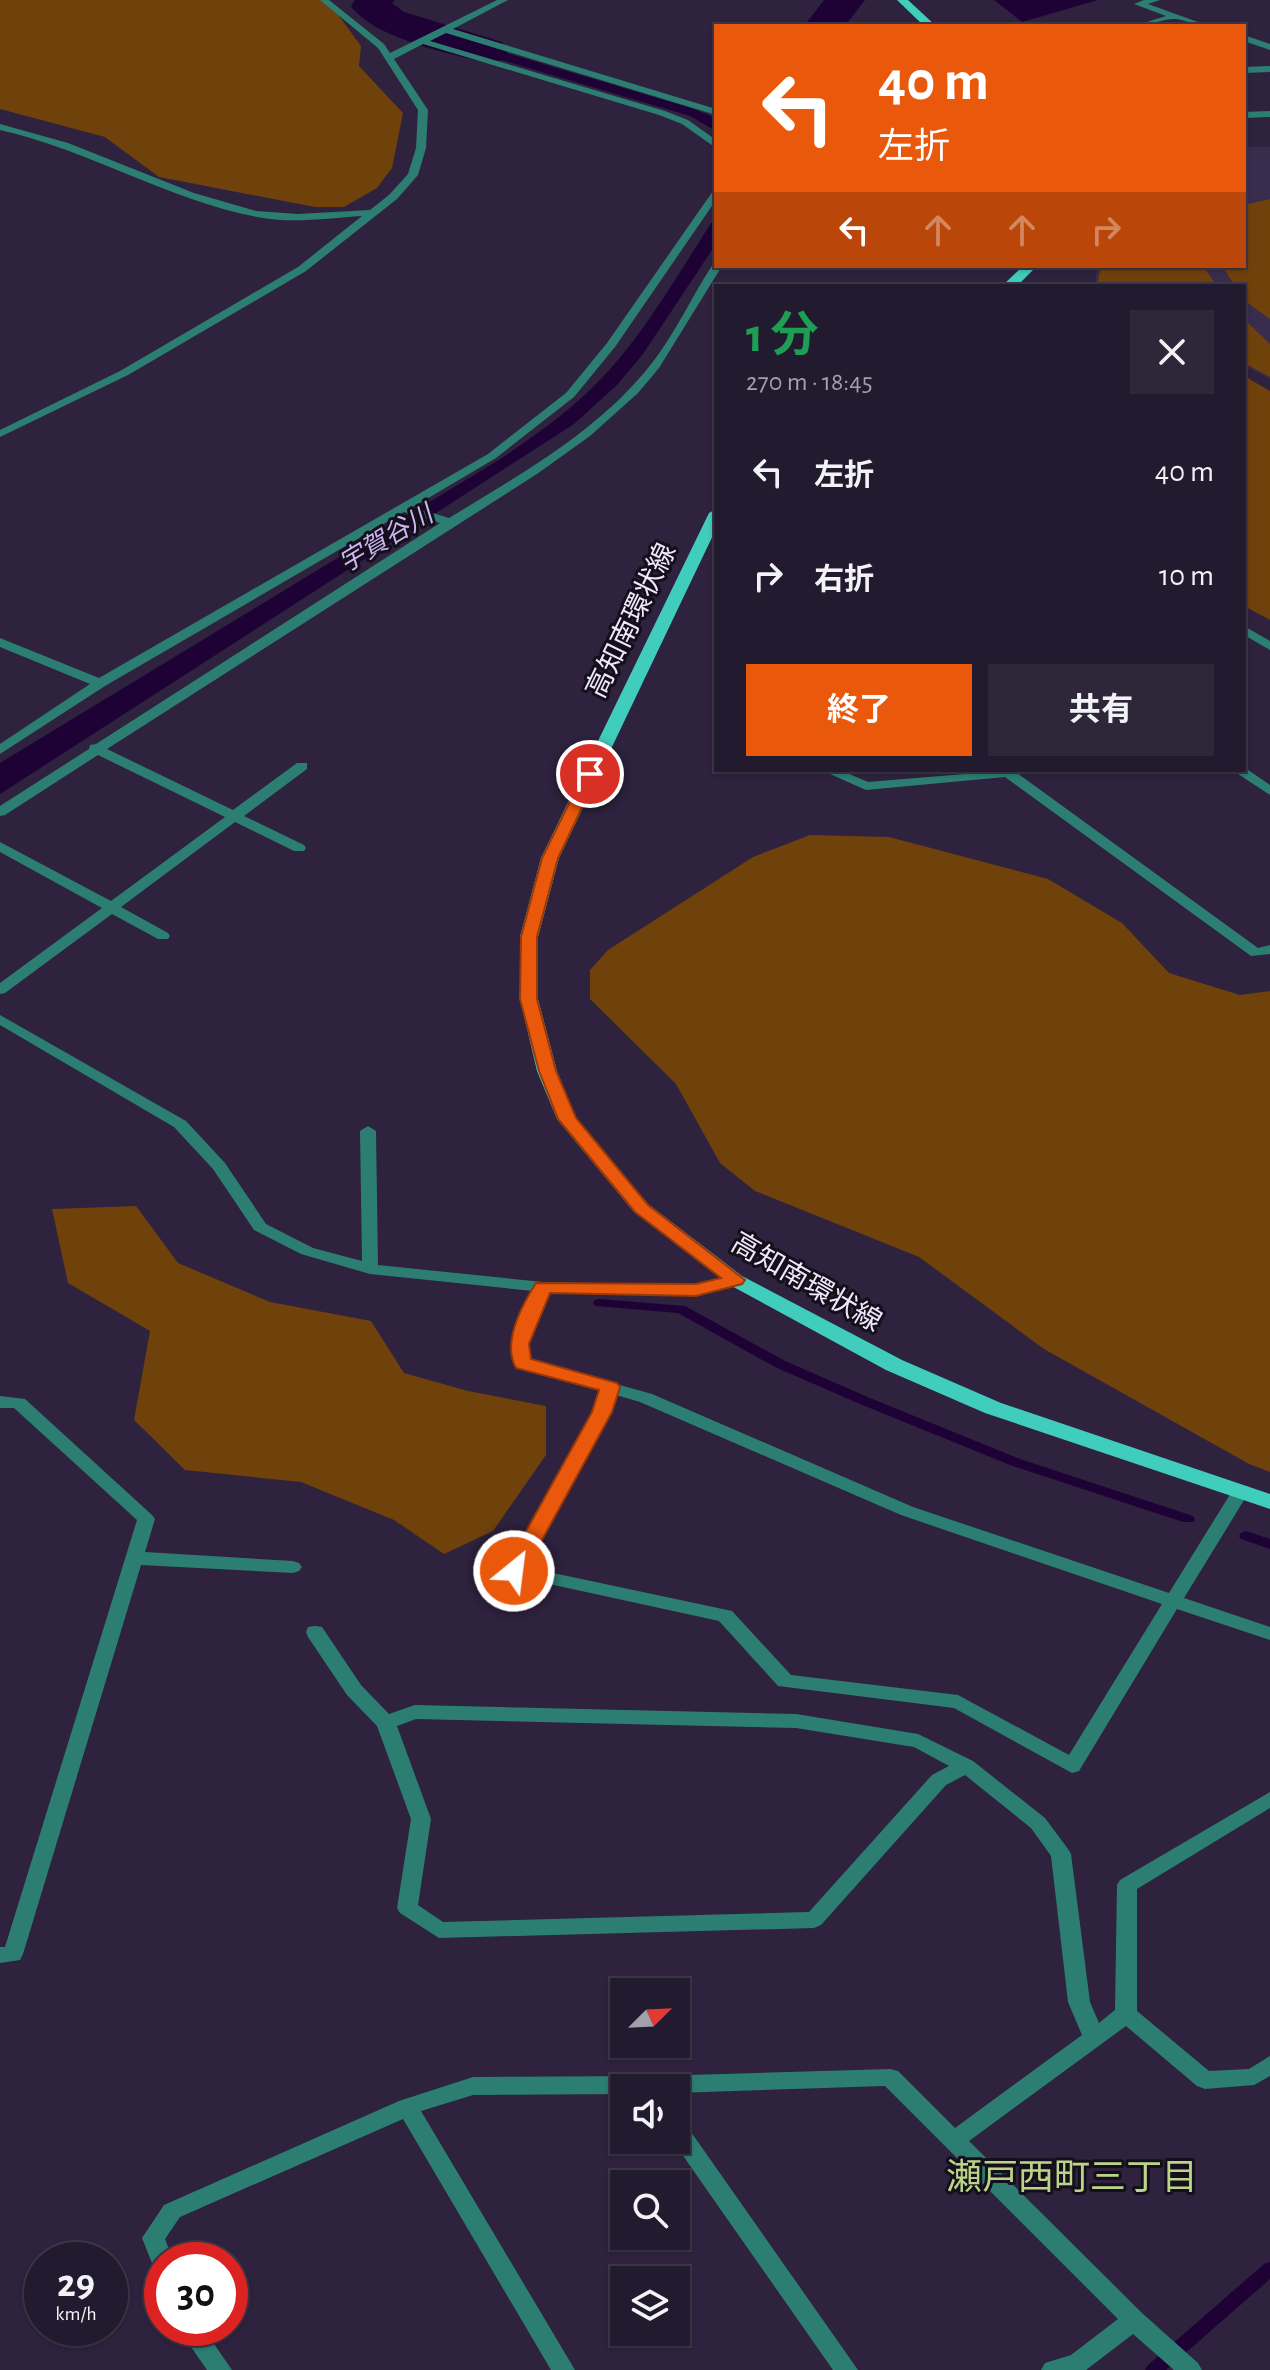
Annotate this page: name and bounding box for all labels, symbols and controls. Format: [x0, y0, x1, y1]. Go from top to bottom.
text: 40 m [878, 54, 989, 110]
icon: left [746, 56, 850, 160]
text: 左折 [878, 129, 950, 165]
icon: left [832, 208, 876, 252]
icon: ahead [916, 208, 960, 252]
icon: ahead [1000, 208, 1044, 252]
icon: right [1084, 208, 1128, 252]
button: close [1130, 310, 1214, 394]
text: 1 分 [746, 313, 819, 361]
text: 270 m · 18:45 [746, 369, 873, 395]
icon: left [746, 450, 790, 494]
text: 40 m [1155, 457, 1214, 487]
text: 左折 [814, 461, 874, 491]
water label: 宇賀谷川 [334, 499, 440, 577]
street label: 高知南環状線 [581, 538, 681, 703]
icon: right [746, 554, 790, 598]
text: 10 m [1159, 561, 1214, 591]
text: 右折 [814, 565, 874, 595]
button: 終了 [746, 664, 972, 756]
button: 共有 [988, 664, 1214, 756]
pin [556, 740, 624, 808]
icon: arrive [568, 752, 612, 796]
street label: 高知南環状線 [726, 1227, 887, 1337]
position arrow [472, 1529, 556, 1613]
north arrow [610, 1978, 690, 2058]
map controls [610, 1978, 690, 2346]
button: sound [610, 2074, 690, 2154]
district label: 瀬戸西町三丁目 [946, 2158, 1198, 2196]
button: search [610, 2170, 690, 2250]
speed limit sign: 30 [144, 2242, 248, 2346]
text: 29 [57, 2264, 95, 2304]
button: layers [610, 2266, 690, 2346]
text: km/h [55, 2304, 97, 2324]

